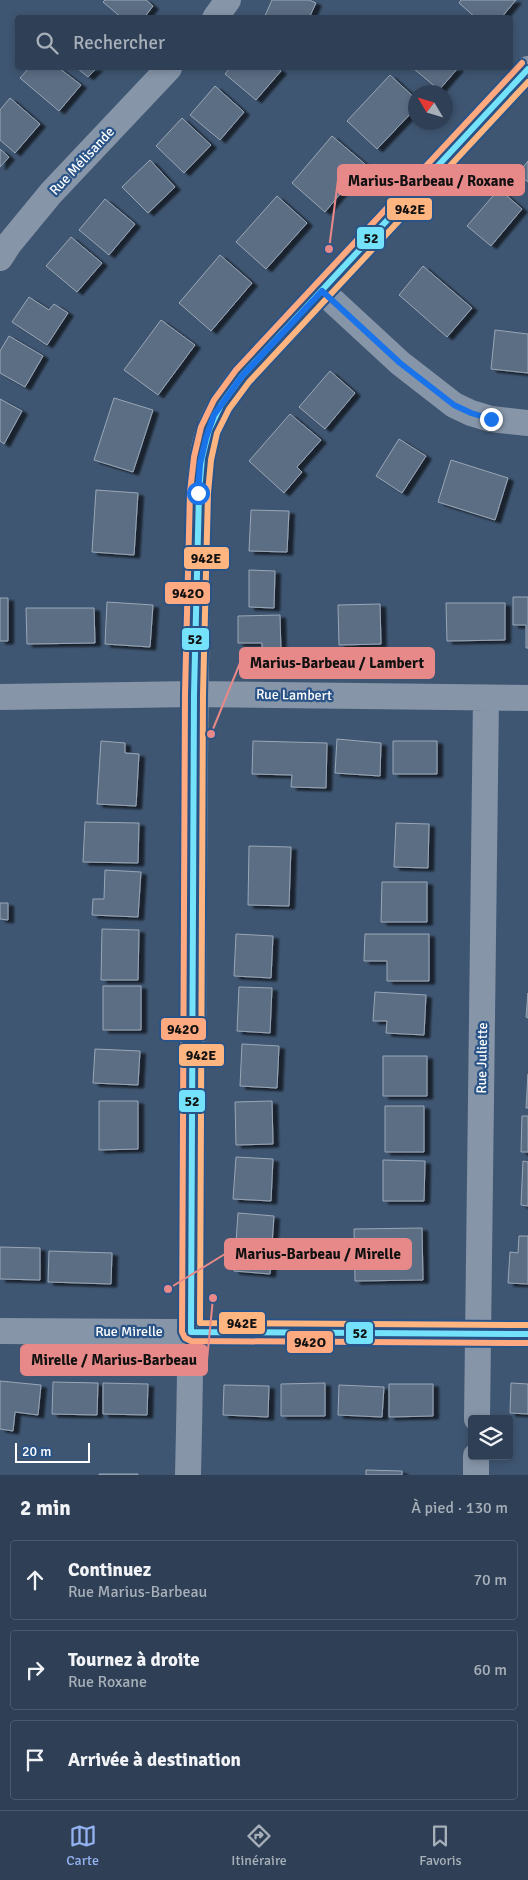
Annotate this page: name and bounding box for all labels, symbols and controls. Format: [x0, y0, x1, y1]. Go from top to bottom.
search box [15, 15, 513, 70]
icon: search [33, 29, 61, 57]
text: Rechercher [73, 31, 165, 55]
north arrow [408, 85, 453, 130]
street label: Rue Mélisande [46, 123, 118, 199]
callout: Marius-Barbeau / Roxane [338, 165, 524, 195]
text: Marius-Barbeau / Roxane [348, 172, 514, 190]
line badge: 942E [386, 197, 433, 221]
text: 942E [395, 201, 425, 218]
line badge: 52 [356, 226, 385, 250]
text: 52 [363, 230, 379, 247]
route end [480, 408, 503, 431]
route start [187, 482, 210, 505]
line badge: 942E [183, 546, 230, 570]
text: 942E [191, 550, 221, 567]
line badge: 942O [164, 581, 211, 605]
text: 942O [172, 585, 204, 602]
line badge: 52 [181, 627, 210, 651]
text: 52 [187, 631, 203, 648]
callout: Marius-Barbeau / Lambert [240, 648, 434, 678]
text: Marius-Barbeau / Lambert [250, 654, 425, 672]
street label: Rue Lambert [256, 686, 332, 704]
line badge: 942O [160, 1017, 207, 1041]
text: 942O [167, 1021, 199, 1038]
street label: Rue Juliette [473, 1022, 491, 1094]
line badge: 942E [178, 1043, 225, 1067]
text: 942E [186, 1047, 216, 1064]
line badge: 52 [178, 1089, 206, 1113]
text: 52 [184, 1093, 200, 1110]
callout: Marius-Barbeau / Mirelle [225, 1239, 411, 1269]
text: Marius-Barbeau / Mirelle [235, 1245, 401, 1263]
line badge: 942E [218, 1311, 266, 1335]
text: 942E [227, 1315, 257, 1332]
line badge: 52 [345, 1321, 374, 1345]
street label: Rue Mirelle [95, 1323, 163, 1340]
text: 52 [352, 1325, 368, 1342]
line badge: 942O [286, 1330, 334, 1354]
text: 942O [294, 1334, 326, 1351]
callout: Mirelle / Marius-Barbeau [21, 1345, 207, 1375]
text: Mirelle / Marius-Barbeau [31, 1351, 197, 1369]
map controls [468, 1415, 513, 1460]
button: layers [468, 1415, 513, 1460]
scale bar [15, 1440, 90, 1463]
text: 20 m [22, 1443, 51, 1460]
text: 2 min [20, 1495, 71, 1521]
text: À pied · 130 m [411, 1498, 508, 1518]
text: Continuez [68, 1558, 151, 1582]
icon: ahead [21, 1566, 49, 1594]
text: 70 m [473, 1570, 507, 1590]
text: Rue Marius-Barbeau [68, 1582, 207, 1602]
text: Tournez à droite [68, 1648, 200, 1672]
icon: right [21, 1656, 49, 1684]
text: 60 m [473, 1660, 507, 1680]
text: Rue Roxane [68, 1672, 147, 1692]
icon: arrive [21, 1746, 49, 1774]
text: Arrivée à destination [68, 1748, 241, 1772]
tab: Carte [66, 1822, 99, 1869]
tab: Itinéraire [231, 1822, 287, 1869]
tab: Favoris [419, 1822, 462, 1869]

